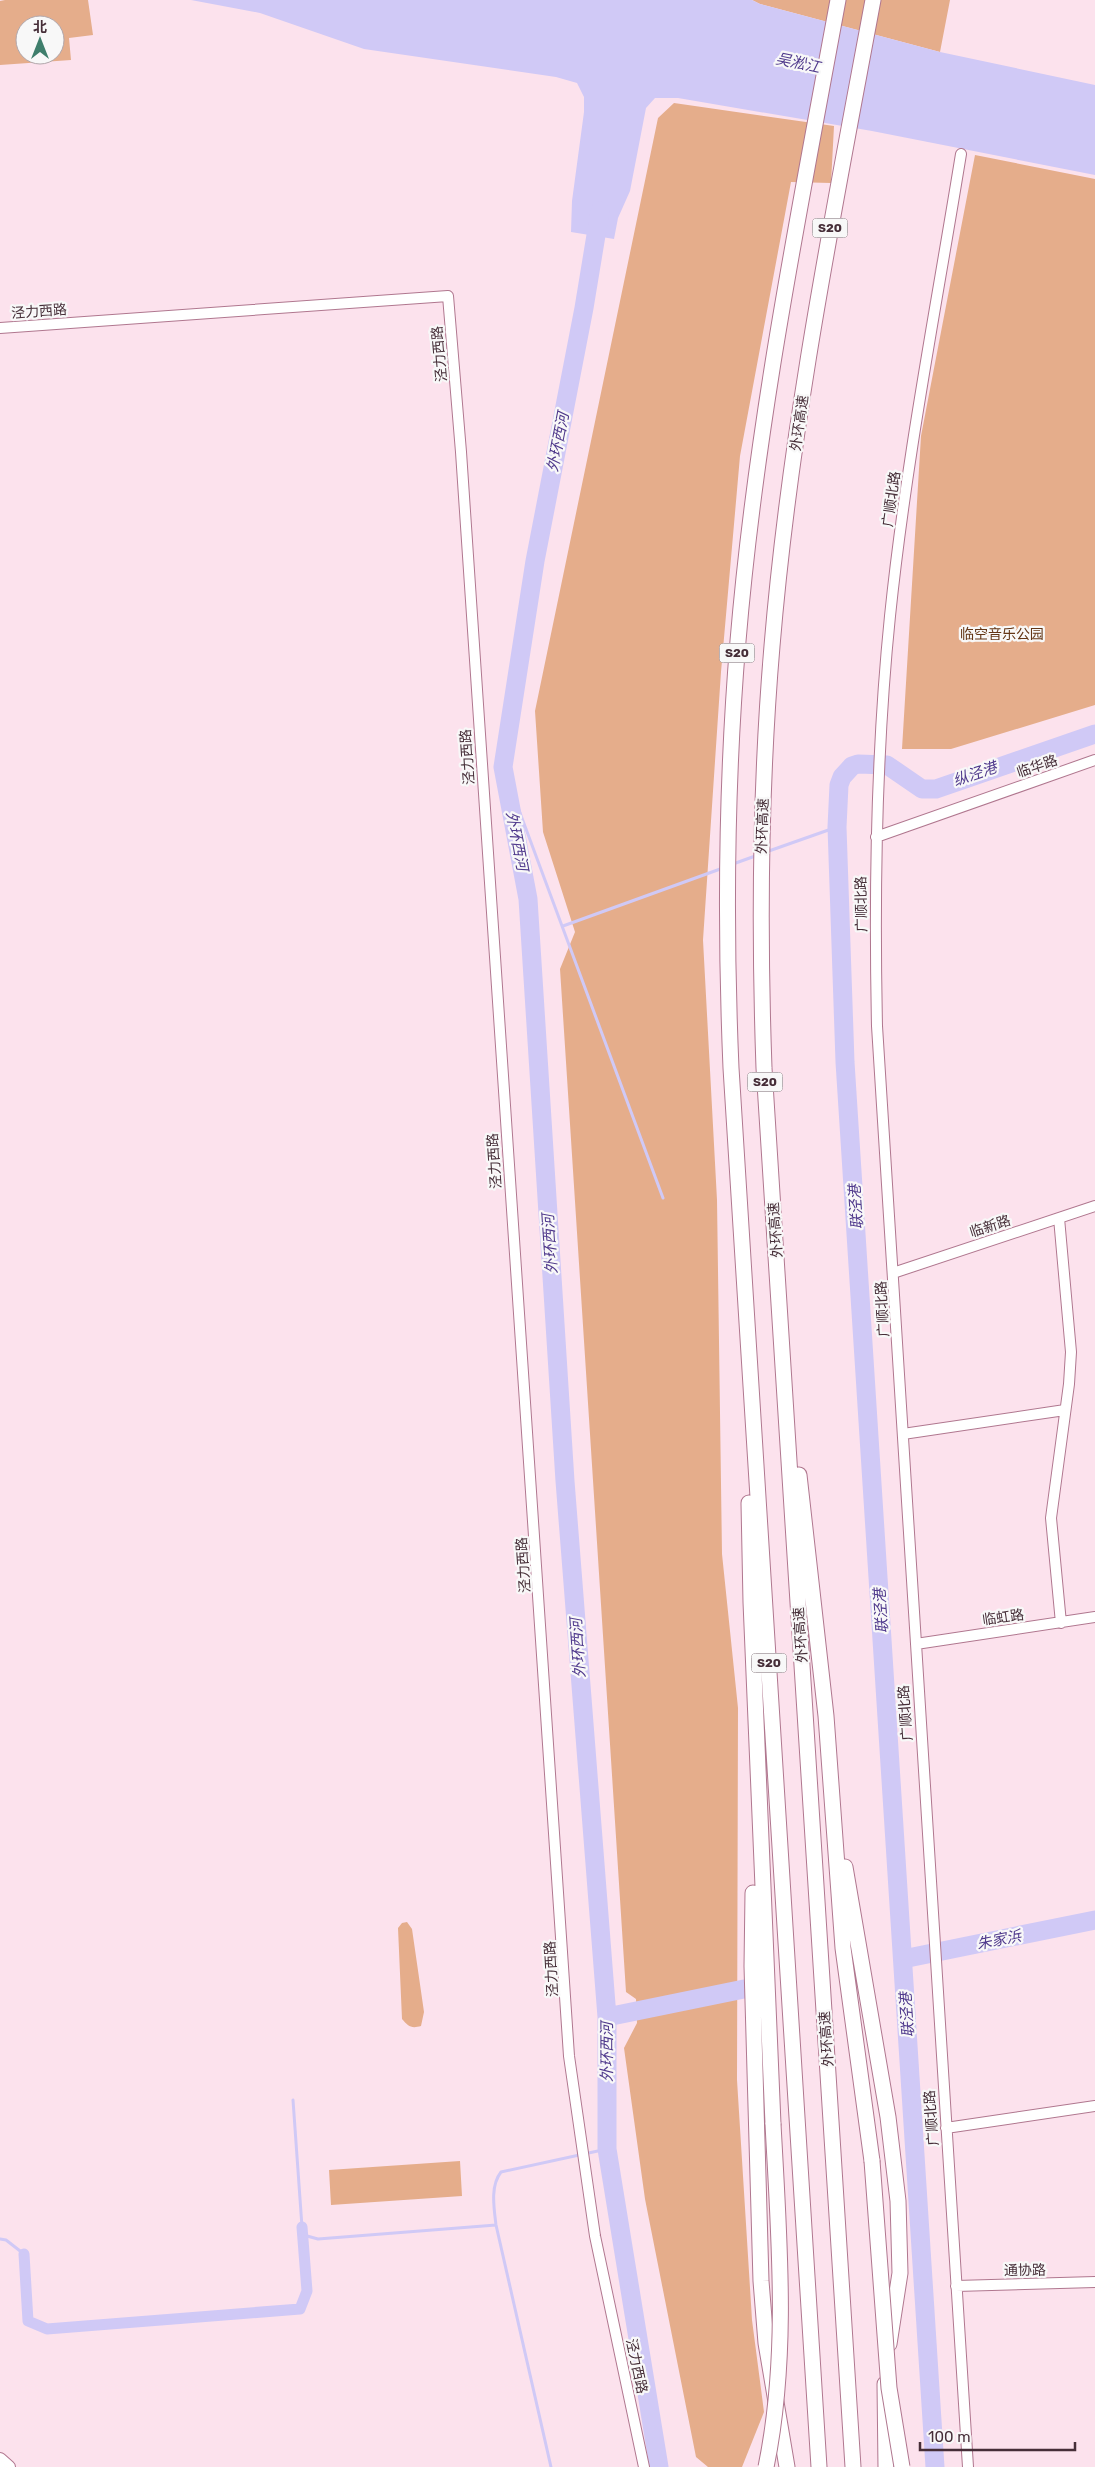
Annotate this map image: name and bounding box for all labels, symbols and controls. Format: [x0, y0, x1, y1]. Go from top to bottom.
north arrow [15, 15, 65, 65]
text: 北 [33, 19, 47, 36]
water label: 吴淞江 [774, 50, 824, 77]
road number: S20 [812, 218, 848, 238]
street label: 泾力西路 [11, 301, 68, 322]
street label: 泾力西路 [429, 325, 450, 383]
street label: 外环高速 [787, 394, 812, 452]
water label: 外环西河 [543, 408, 573, 473]
street label: 广顺北路 [879, 470, 904, 528]
park label: 临空音乐公园 [960, 626, 1044, 643]
road number: S20 [720, 644, 754, 662]
street label: 泾力西路 [457, 728, 478, 785]
street label: 临华路 [1015, 752, 1060, 781]
water label: 纵泾港 [951, 758, 1001, 790]
street label: 外环高速 [753, 798, 772, 854]
water label: 外环西河 [502, 810, 532, 875]
street label: 广顺北路 [853, 876, 870, 932]
road number: S20 [748, 1072, 782, 1092]
street label: 泾力西路 [484, 1132, 505, 1189]
water label: 联泾港 [845, 1182, 867, 1230]
street label: 外环高速 [765, 1201, 786, 1258]
water label: 外环西河 [539, 1210, 561, 1275]
street label: 临新路 [968, 1212, 1013, 1241]
street label: 广顺北路 [873, 1281, 892, 1337]
street label: 泾力西路 [513, 1536, 534, 1593]
water label: 联泾港 [870, 1586, 892, 1634]
street label: 外环高速 [790, 1606, 811, 1663]
street label: 临虹路 [981, 1606, 1025, 1629]
water label: 外环西河 [567, 1614, 589, 1679]
road number: S20 [752, 1654, 786, 1672]
street label: 广顺北路 [895, 1684, 916, 1741]
water label: 朱家浜 [975, 1926, 1025, 1953]
street label: 泾力西路 [542, 1941, 561, 1997]
water label: 联泾港 [896, 1990, 918, 2038]
street label: 外环高速 [816, 2010, 837, 2067]
water label: 外环西河 [598, 2019, 616, 2082]
street label: 广顺北路 [921, 2089, 942, 2146]
street label: 通协路 [1004, 2262, 1046, 2279]
street label: 泾力西路 [622, 2337, 651, 2395]
scale bar [920, 2420, 1075, 2452]
text: 100 m [928, 2428, 970, 2446]

